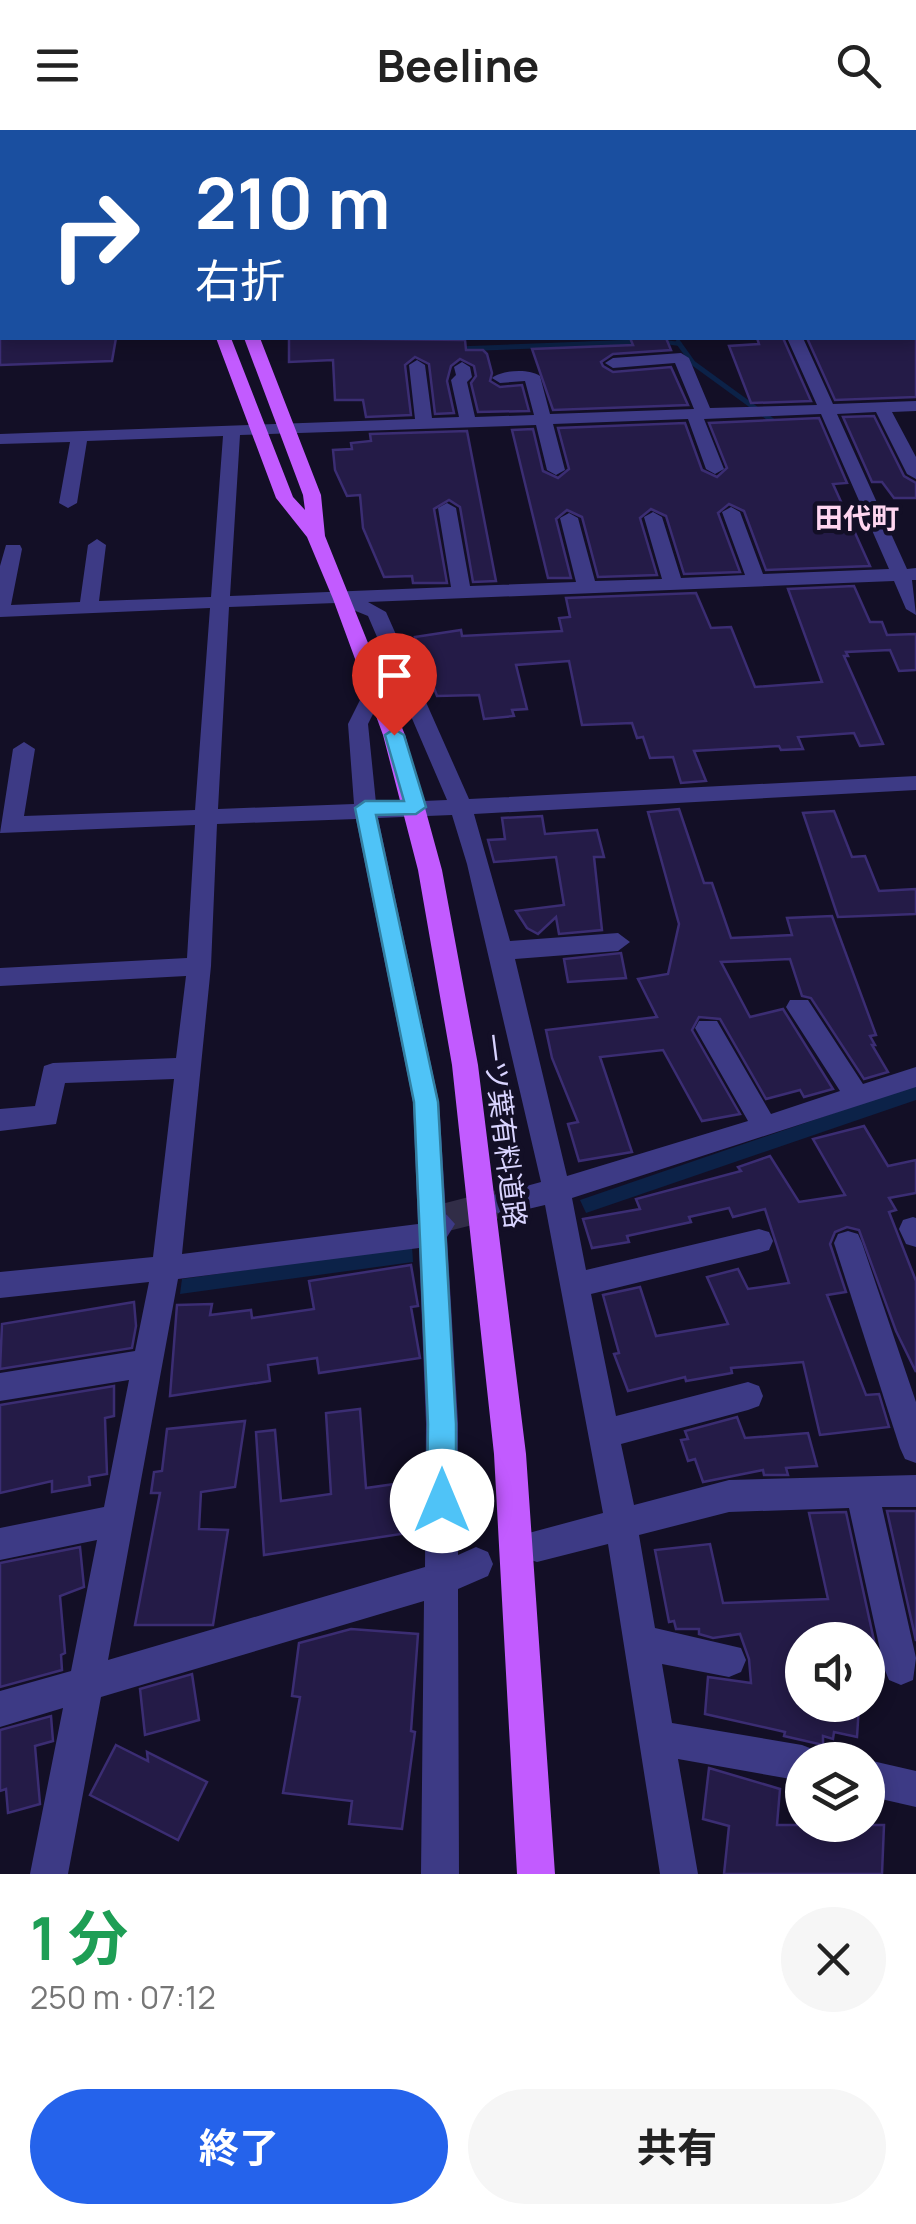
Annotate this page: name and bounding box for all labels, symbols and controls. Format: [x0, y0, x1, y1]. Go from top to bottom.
text: Beeline [377, 34, 539, 96]
icon: menu [30, 38, 85, 93]
icon: search [831, 38, 886, 93]
text: 210 m [195, 154, 390, 250]
icon: right [30, 170, 160, 300]
text: 右折 [195, 249, 285, 311]
district label: 田代町 [815, 498, 899, 536]
pin [352, 633, 437, 736]
icon: arrive [367, 648, 422, 703]
street label: 一ツ葉有料道路 [474, 1031, 536, 1231]
position arrow [390, 1449, 494, 1553]
map controls [785, 1622, 885, 1842]
button: sound [785, 1622, 885, 1722]
button: layers [785, 1742, 885, 1842]
text: 1 分 [30, 1896, 128, 1978]
button: close [781, 1907, 886, 2012]
text: 250 m · 07:12 [30, 1975, 216, 2019]
button: 終了 [30, 2089, 448, 2204]
button: 共有 [468, 2089, 886, 2204]

